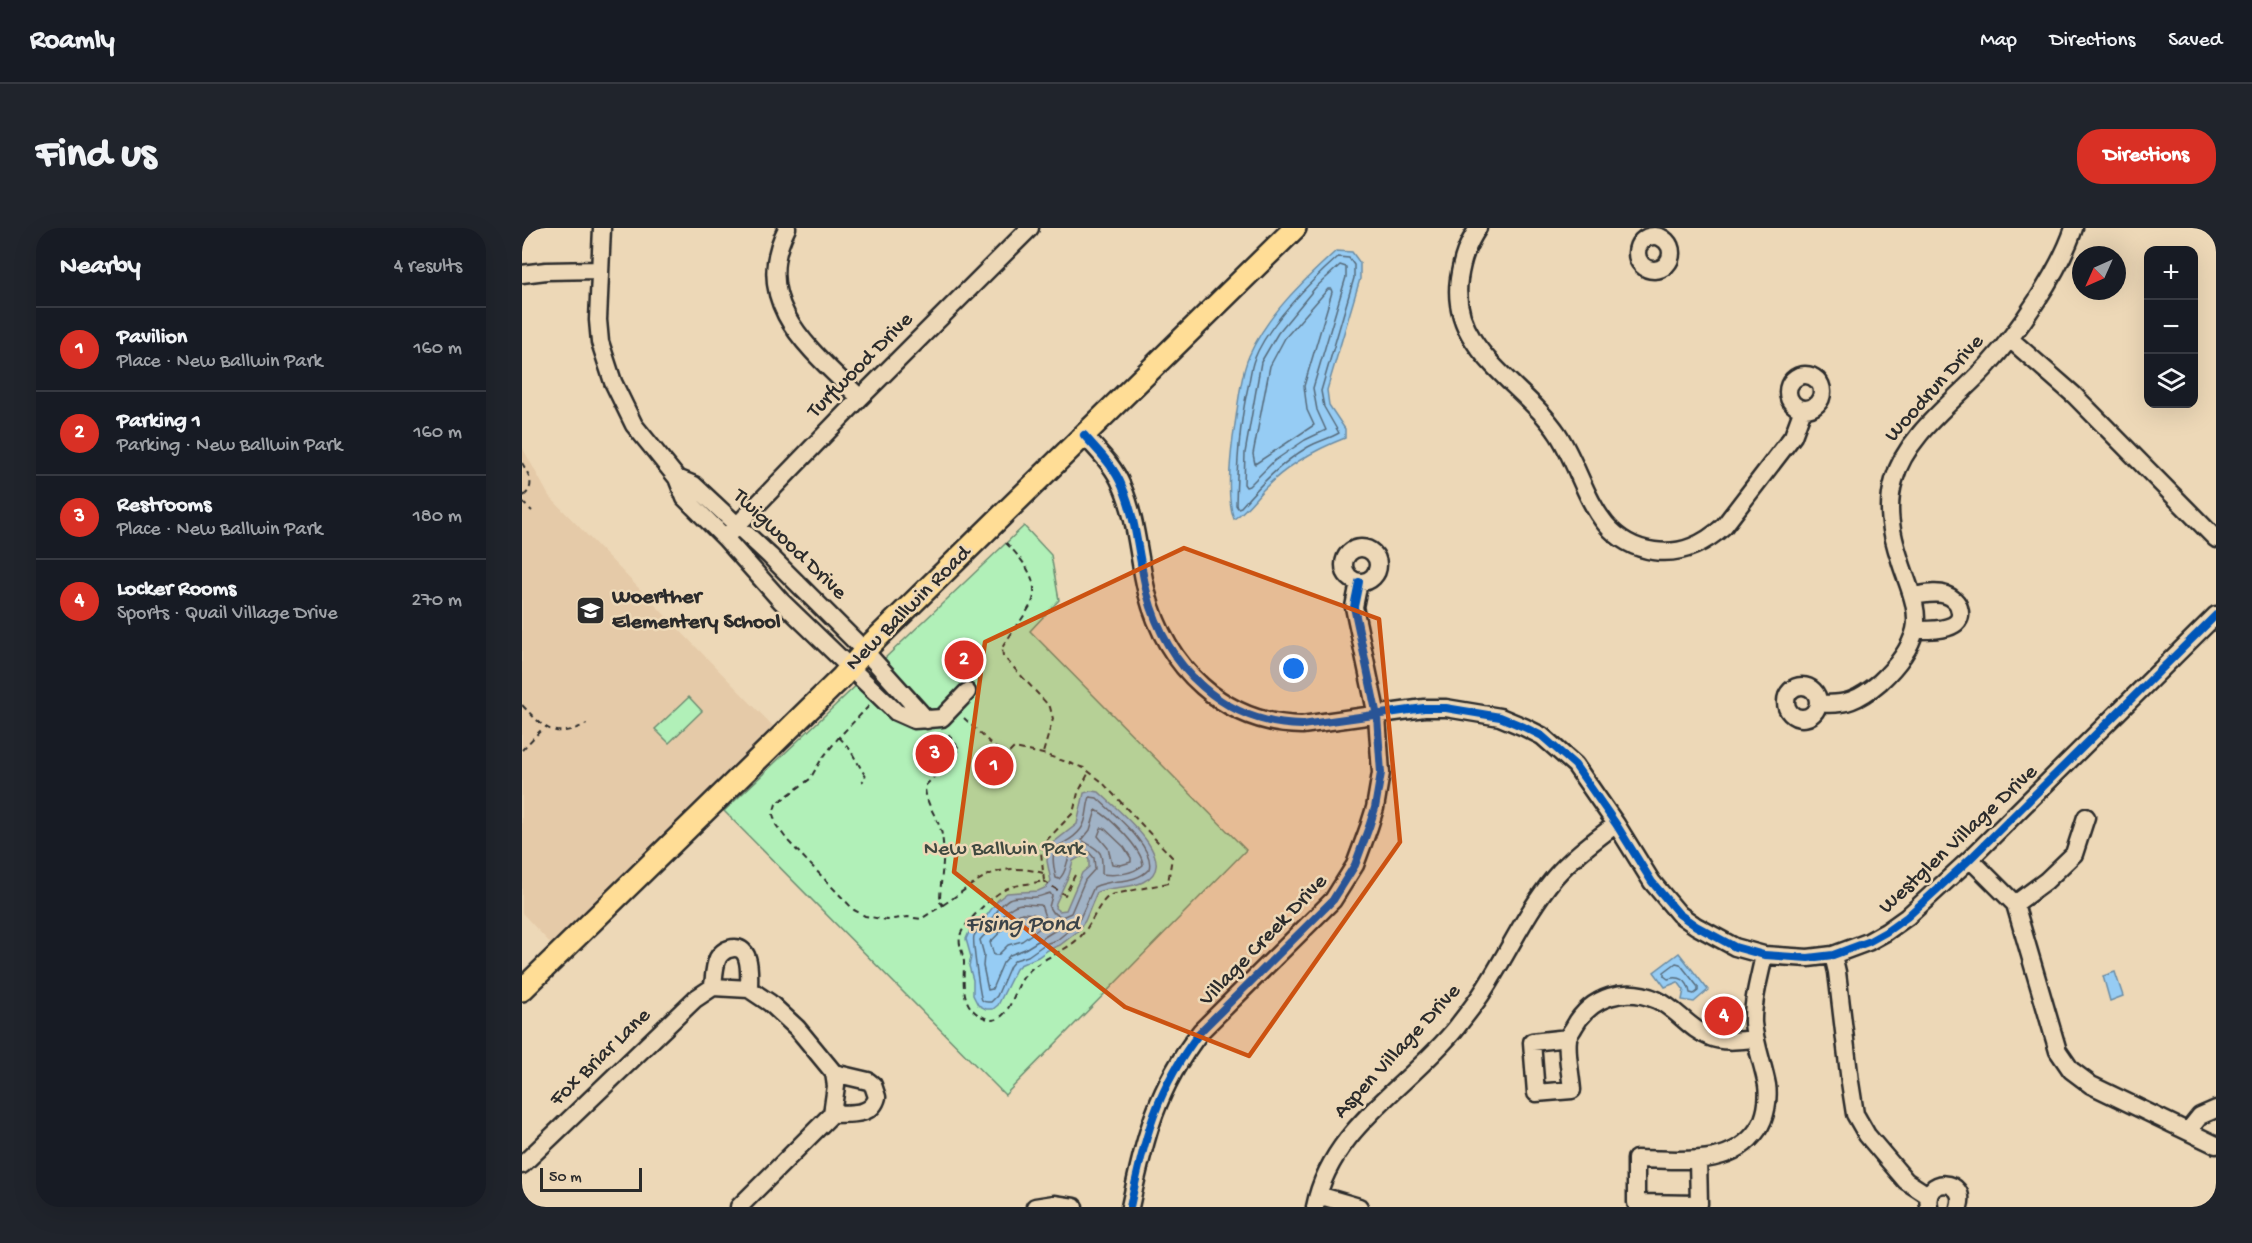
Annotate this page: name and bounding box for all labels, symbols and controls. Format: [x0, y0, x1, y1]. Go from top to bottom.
text: Roamly [30, 25, 115, 58]
text: Map [1980, 29, 2017, 54]
text: Directions [2050, 29, 2135, 54]
text: Saved [2168, 29, 2222, 54]
button: Directions [2077, 129, 2216, 184]
text: Find us [36, 132, 156, 181]
north arrow [2072, 246, 2126, 300]
map controls [2144, 246, 2198, 408]
button: + [2144, 246, 2198, 300]
text: Nearby [60, 252, 141, 283]
text: 4 results [394, 256, 462, 279]
button: − [2144, 300, 2198, 354]
street label: Turfwood Drive [801, 307, 920, 426]
text: Pavilion [117, 325, 187, 351]
street label: Woodrun Drive [1880, 329, 1991, 448]
text: 1 [75, 338, 84, 361]
text: 160 m [413, 338, 462, 361]
text: Place · New Ballwin Park [117, 351, 322, 374]
button: layers [2144, 354, 2198, 408]
text: Parking 1 [117, 409, 201, 435]
text: 2 [75, 422, 84, 445]
text: 160 m [413, 422, 462, 445]
text: Parking · New Ballwin Park [117, 435, 342, 458]
street label: Twigwood Drive [725, 483, 852, 606]
text: Restrooms [117, 493, 211, 519]
text: 3 [74, 506, 85, 529]
text: 180 m [413, 506, 462, 529]
text: Place · New Ballwin Park [117, 519, 322, 542]
street label: New Ballwin Road [841, 539, 979, 677]
text: Locker Rooms [117, 577, 236, 603]
place label: Woerther Elementery School [611, 585, 781, 636]
text: 4 [75, 590, 84, 613]
text: 270 m [412, 590, 462, 613]
school or university icon: Woerther Elementery School [575, 595, 607, 627]
text: Sports · Quail Village Drive [117, 603, 338, 626]
pin: 2 [944, 638, 984, 682]
your location [1279, 654, 1308, 683]
pin: 3 [916, 732, 954, 776]
pin: 1 [974, 744, 1014, 788]
street label: Westglen Village Drive [1874, 759, 2044, 920]
park label: New Ballwin Park [924, 837, 1086, 863]
street label: Village Creek Drive [1194, 869, 1334, 1013]
water label: Fising Pond [965, 911, 1082, 940]
street label: Aspen Village Drive [1329, 979, 1468, 1125]
pin: 4 [1704, 994, 1744, 1038]
street label: Fox Briar Lane [544, 1003, 657, 1113]
scale bar [540, 1165, 642, 1192]
text: 50 m [549, 1169, 582, 1188]

